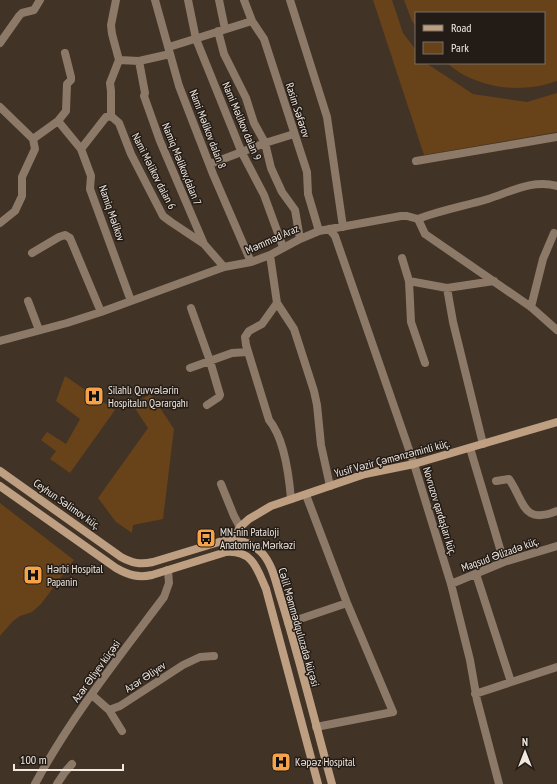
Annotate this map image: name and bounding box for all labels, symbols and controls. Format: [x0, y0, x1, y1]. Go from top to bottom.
legend [415, 12, 545, 64]
text: Road [451, 20, 471, 35]
text: Park [451, 40, 469, 55]
street label: Nami Məlikov dalan 9 [219, 80, 265, 162]
street label: Rasim Səfərov [283, 81, 314, 140]
street label: Nami Məlikov dalan 8 [186, 87, 230, 171]
street label: Namiq Məlikov,dalan 7 [159, 121, 205, 207]
street label: Nami Məlikov dalan 6 [129, 131, 179, 211]
street label: Namiq Məlikov [96, 183, 128, 243]
street label: Məmməd Araz [243, 221, 301, 257]
place label: Silahlı Quvvələrin Hospitalın Qərargahı [108, 383, 188, 410]
hospital icon: Silahlı Quvvələrin Hospitalın Qərargahı [83, 385, 105, 407]
street label: Yusif Vəzir Çəmənzəminli küç. [333, 436, 451, 480]
street label: Novruzov qardaşları küç. [420, 465, 460, 557]
street label: Ceyhun Səlimov küç. [31, 476, 103, 532]
place label: MN-nin Pataloji Anatomiya Mərkəzi [220, 525, 295, 552]
bus stop icon: MN-nin Pataloji Anatomiya Mərkəzi [195, 527, 217, 549]
street label: Maqsud Əlizadə küç. [459, 533, 541, 575]
place label: Hərbi Hospital Papanin [47, 562, 103, 589]
hospital icon: Hərbi Hospital Papanin [22, 564, 44, 586]
street label: Cəlil Məmmədquluzadə küçəsi [275, 566, 323, 688]
street label: Azər Əliyev küçəsi [69, 637, 123, 705]
street label: Azər Əliyev [122, 658, 169, 696]
north arrow [505, 732, 545, 772]
text: N [522, 735, 528, 749]
scale bar [14, 746, 123, 772]
hospital icon: Kəpəz Hospital [270, 751, 292, 773]
text: 100 m [20, 752, 47, 767]
place label: Kəpəz Hospital [295, 755, 355, 769]

